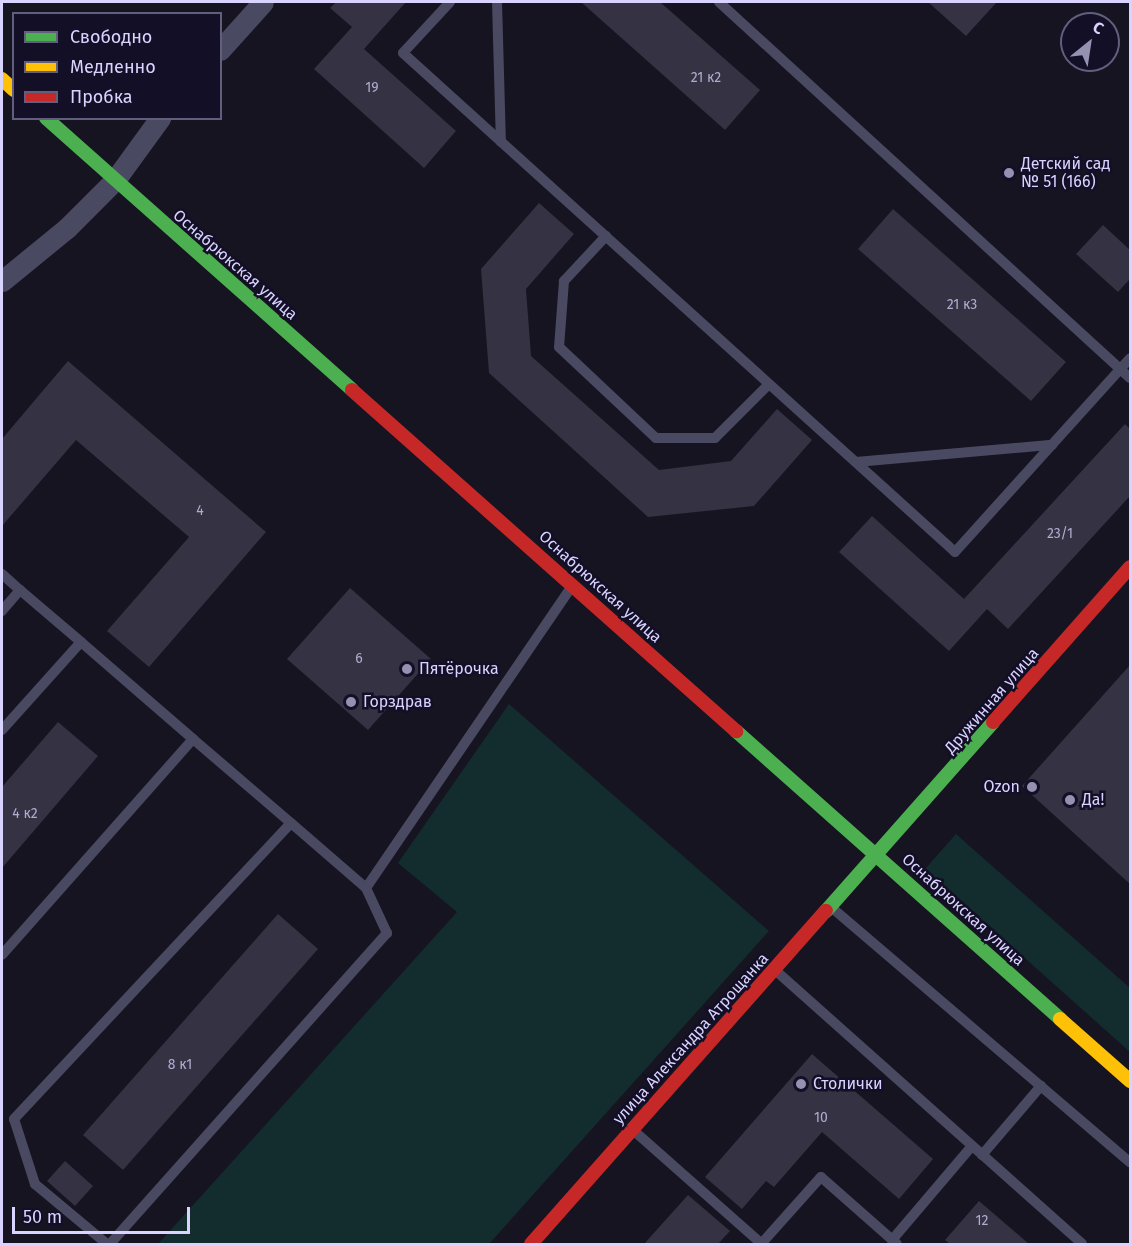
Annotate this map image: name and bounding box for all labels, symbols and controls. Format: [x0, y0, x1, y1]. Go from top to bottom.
legend [12, 12, 222, 120]
north arrow [1060, 12, 1120, 72]
text: С [1090, 17, 1107, 38]
text: Свободно [70, 26, 152, 48]
text: Медленно [70, 56, 156, 78]
house number: 21 к2 [691, 70, 721, 86]
house number: 19 [365, 80, 379, 96]
text: Пробка [70, 86, 133, 108]
place label: Детский сад № 51 (166) [1021, 154, 1110, 192]
marker: Детский сад № 51 (166) [1002, 166, 1016, 180]
street label: Оснабрюкская улица [169, 206, 301, 324]
house number: 21 к3 [947, 297, 977, 313]
house number: 4 [196, 503, 204, 519]
house number: 23/1 [1047, 526, 1073, 542]
street label: Оснабрюкская улица [535, 527, 665, 647]
street label: Дружинная улица [941, 644, 1043, 758]
house number: 6 [355, 651, 363, 667]
place label: Пятёрочка [419, 659, 499, 679]
marker: Пятёрочка [400, 662, 414, 676]
place label: Горздрав [363, 692, 432, 712]
marker: Горздрав [344, 695, 358, 709]
place label: Ozon [983, 777, 1020, 797]
marker: Ozon [1025, 780, 1039, 794]
place label: Да! [1082, 790, 1104, 810]
marker: Да! [1063, 793, 1077, 807]
house number: 4 к2 [12, 806, 38, 822]
street label: Оснабрюкская улица [898, 850, 1028, 970]
street label: улица Александра Атрощанка [609, 949, 773, 1129]
house number: 8 к1 [168, 1057, 192, 1073]
place label: Столички [813, 1074, 883, 1094]
marker: Столички [794, 1077, 808, 1091]
house number: 10 [814, 1110, 828, 1126]
scale bar [15, 1195, 194, 1233]
text: 50 m [23, 1206, 62, 1228]
house number: 12 [976, 1213, 988, 1229]

